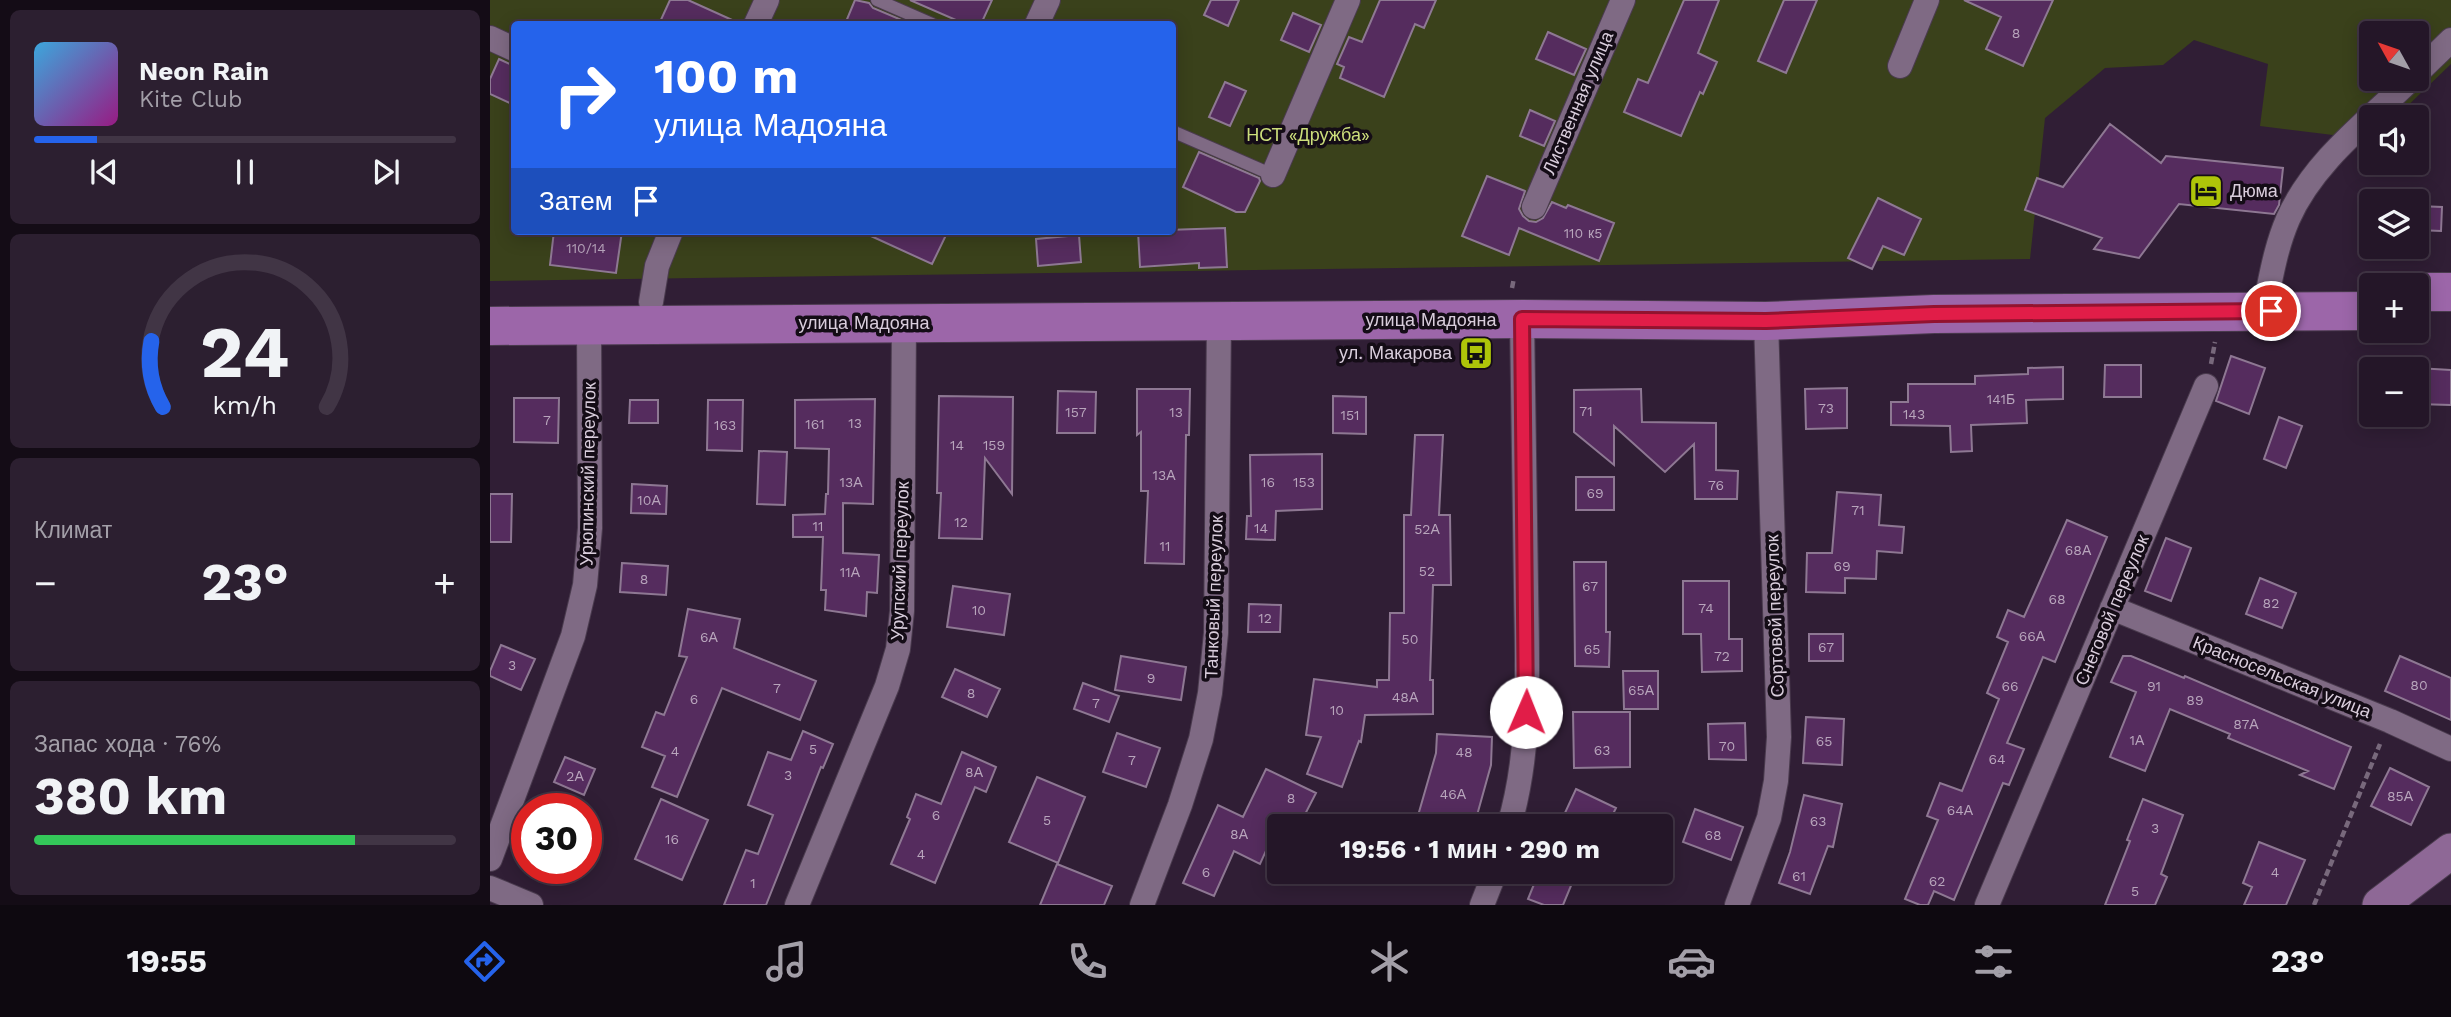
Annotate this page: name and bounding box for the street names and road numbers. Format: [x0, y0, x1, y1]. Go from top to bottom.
street label: Лиственная улица [1538, 27, 1618, 178]
street label: улица Мадояна [1365, 309, 1498, 330]
street label: улица Мадояна [798, 312, 931, 333]
street label: Урюпинский переулок [575, 382, 600, 566]
street label: Урупский переулок [886, 481, 913, 641]
street label: Танковый переулок [1200, 515, 1227, 679]
street label: Снеговой переулок [2070, 531, 2153, 688]
street label: Сортовой переулок [1761, 534, 1788, 698]
street label: Красносельская улица [2190, 631, 2375, 722]

